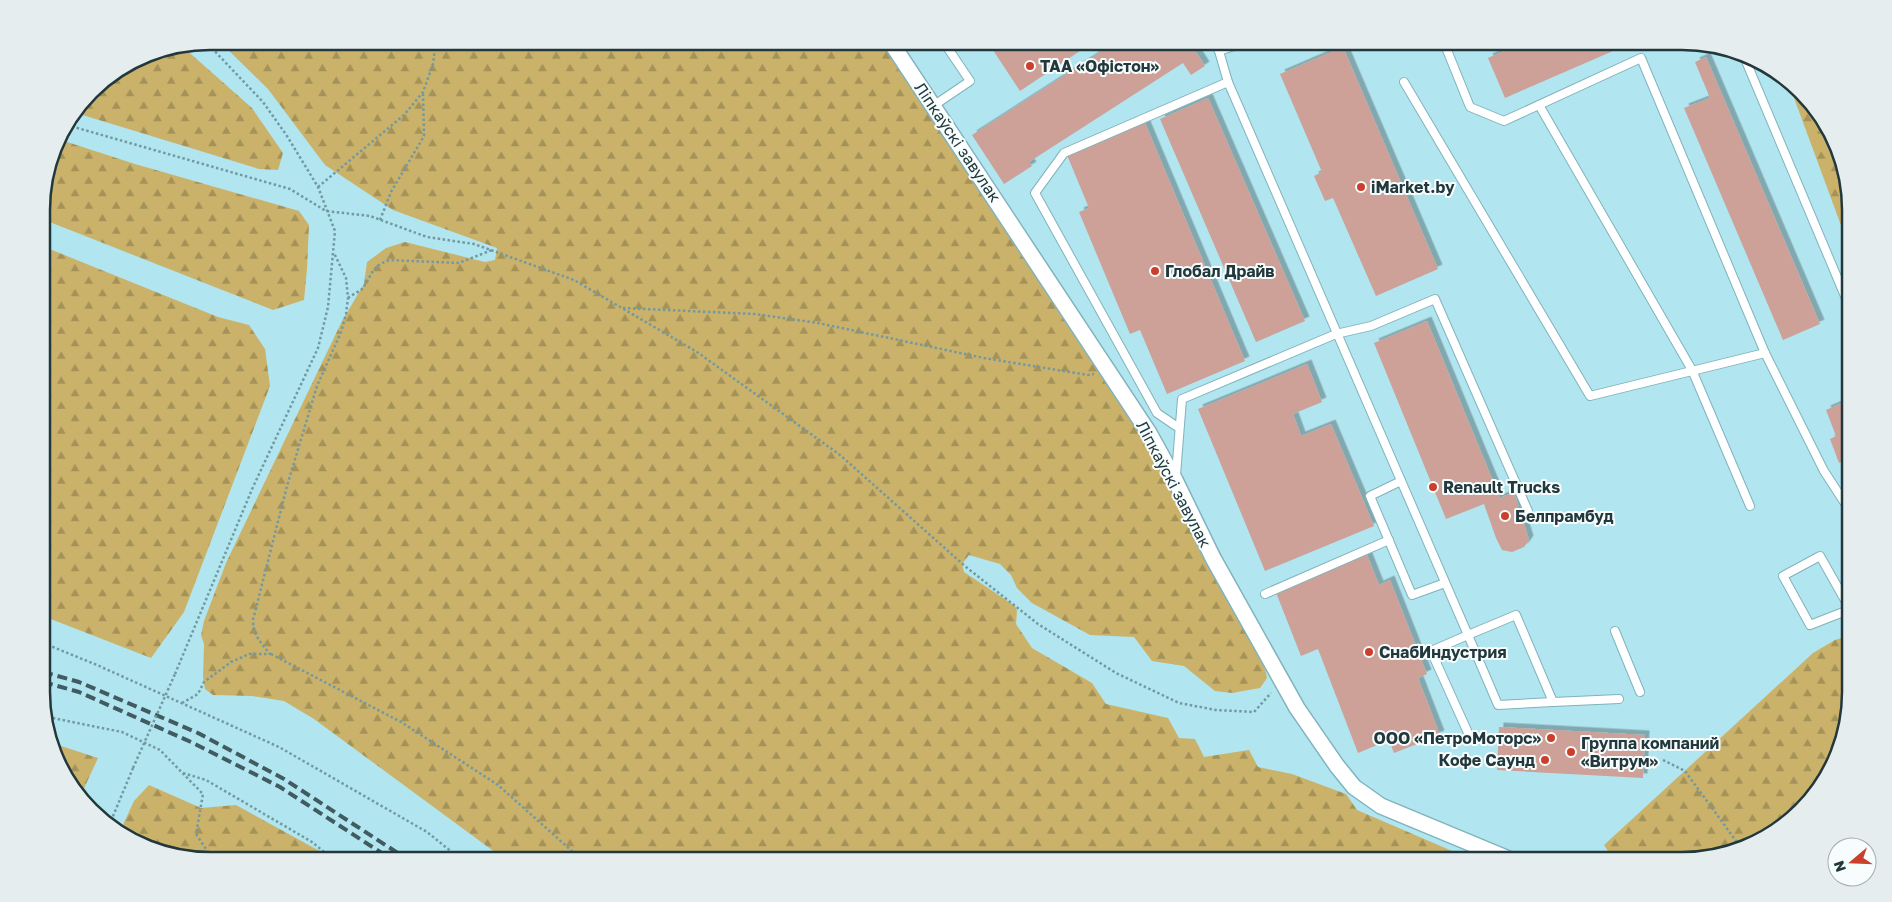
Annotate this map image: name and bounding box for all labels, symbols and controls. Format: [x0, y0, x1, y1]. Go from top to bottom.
place label: ТАА «Офістон» [1040, 56, 1160, 76]
marker: ТАА «Офістон» [1024, 60, 1036, 72]
street label: Ліпкаўскі завулак [910, 78, 1006, 206]
place label: iMarket.by [1371, 177, 1455, 197]
marker: iMarket.by [1355, 181, 1367, 193]
place label: Глобал Драйв [1165, 261, 1275, 281]
marker: Глобал Драйв [1149, 265, 1161, 277]
street label: Ліпкаўскі завулак [1132, 417, 1216, 551]
place label: Renault Trucks [1443, 477, 1560, 497]
marker: Renault Trucks [1427, 481, 1439, 493]
place label: Белпрамбуд [1515, 506, 1614, 526]
marker: Белпрамбуд [1499, 510, 1511, 522]
place label: СнабИндустрия [1379, 642, 1507, 662]
marker: СнабИндустрия [1363, 646, 1375, 658]
place label: ООО «ПетроМоторс» [1373, 728, 1541, 748]
marker: ООО «ПетроМоторс» [1545, 732, 1557, 744]
place label: Группа компаний «Витрум» [1581, 733, 1719, 771]
marker: Группа компаний «Витрум» [1565, 746, 1577, 758]
place label: Кофе Саунд [1438, 750, 1535, 770]
marker: Кофе Саунд [1539, 754, 1551, 766]
north arrow [1827, 837, 1877, 887]
text: N [1829, 859, 1849, 874]

